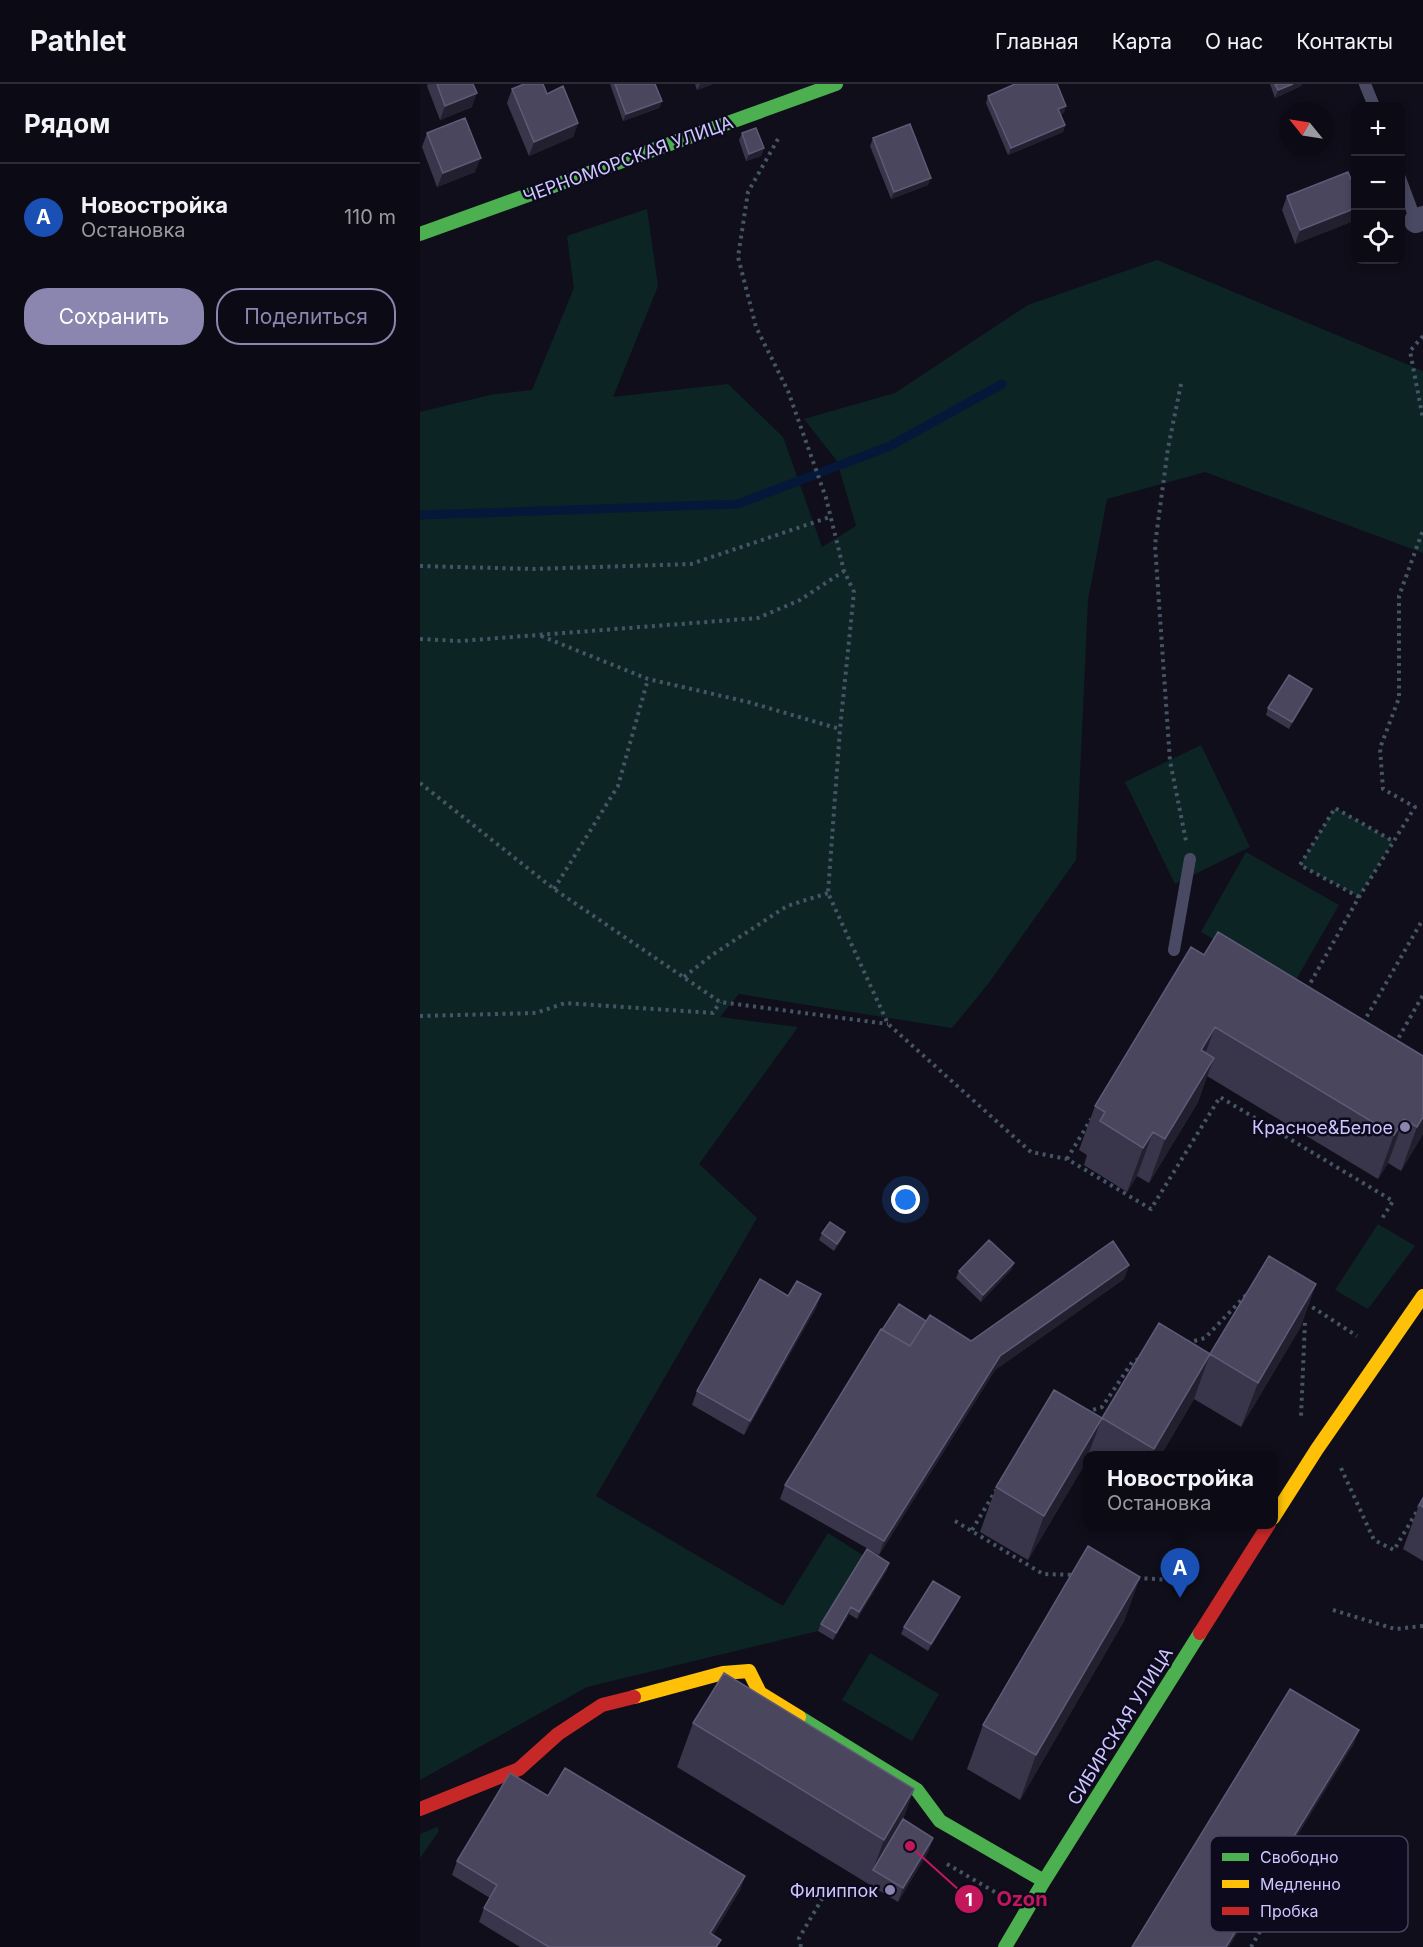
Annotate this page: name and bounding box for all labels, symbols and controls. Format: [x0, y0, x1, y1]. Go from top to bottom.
text: Pathlet [30, 24, 126, 58]
text: Главная [995, 29, 1079, 54]
text: Карта [1112, 29, 1172, 54]
text: О нас [1205, 29, 1263, 54]
text: Контакты [1296, 29, 1393, 54]
north arrow [1279, 102, 1333, 156]
map controls [1351, 102, 1405, 264]
button: + [1351, 102, 1405, 156]
text: Рядом [24, 108, 110, 139]
street label: ЧЕРНОМОРСКАЯ УЛИЦА [520, 111, 736, 207]
button: − [1351, 156, 1405, 210]
text: Новостройка [81, 192, 228, 218]
text: A [36, 205, 51, 229]
text: 110 m [344, 205, 396, 229]
button: locate [1351, 210, 1405, 264]
text: Остановка [81, 218, 185, 242]
button: Сохранить [24, 288, 204, 345]
button: Поделиться [216, 288, 396, 345]
place label: Красное&Белое [1252, 1117, 1393, 1138]
marker: Красное&Белое [1398, 1120, 1412, 1134]
your location [891, 1185, 920, 1214]
popup [1083, 1451, 1278, 1529]
text: Новостройка [1107, 1465, 1254, 1491]
text: Остановка [1107, 1491, 1211, 1515]
pin: A [1160, 1548, 1200, 1598]
street label: СИБИРСКАЯ УЛИЦА [1063, 1644, 1177, 1808]
legend [1210, 1836, 1408, 1932]
text: Свободно [1260, 1847, 1339, 1867]
text: Медленно [1260, 1874, 1341, 1894]
place label: Филиппок [790, 1880, 878, 1901]
callout: Ozon [954, 1880, 1059, 1918]
marker: Филиппок [883, 1883, 897, 1897]
text: Ozon [996, 1887, 1048, 1911]
text: 1 [965, 1889, 973, 1910]
text: Пробка [1260, 1901, 1318, 1921]

